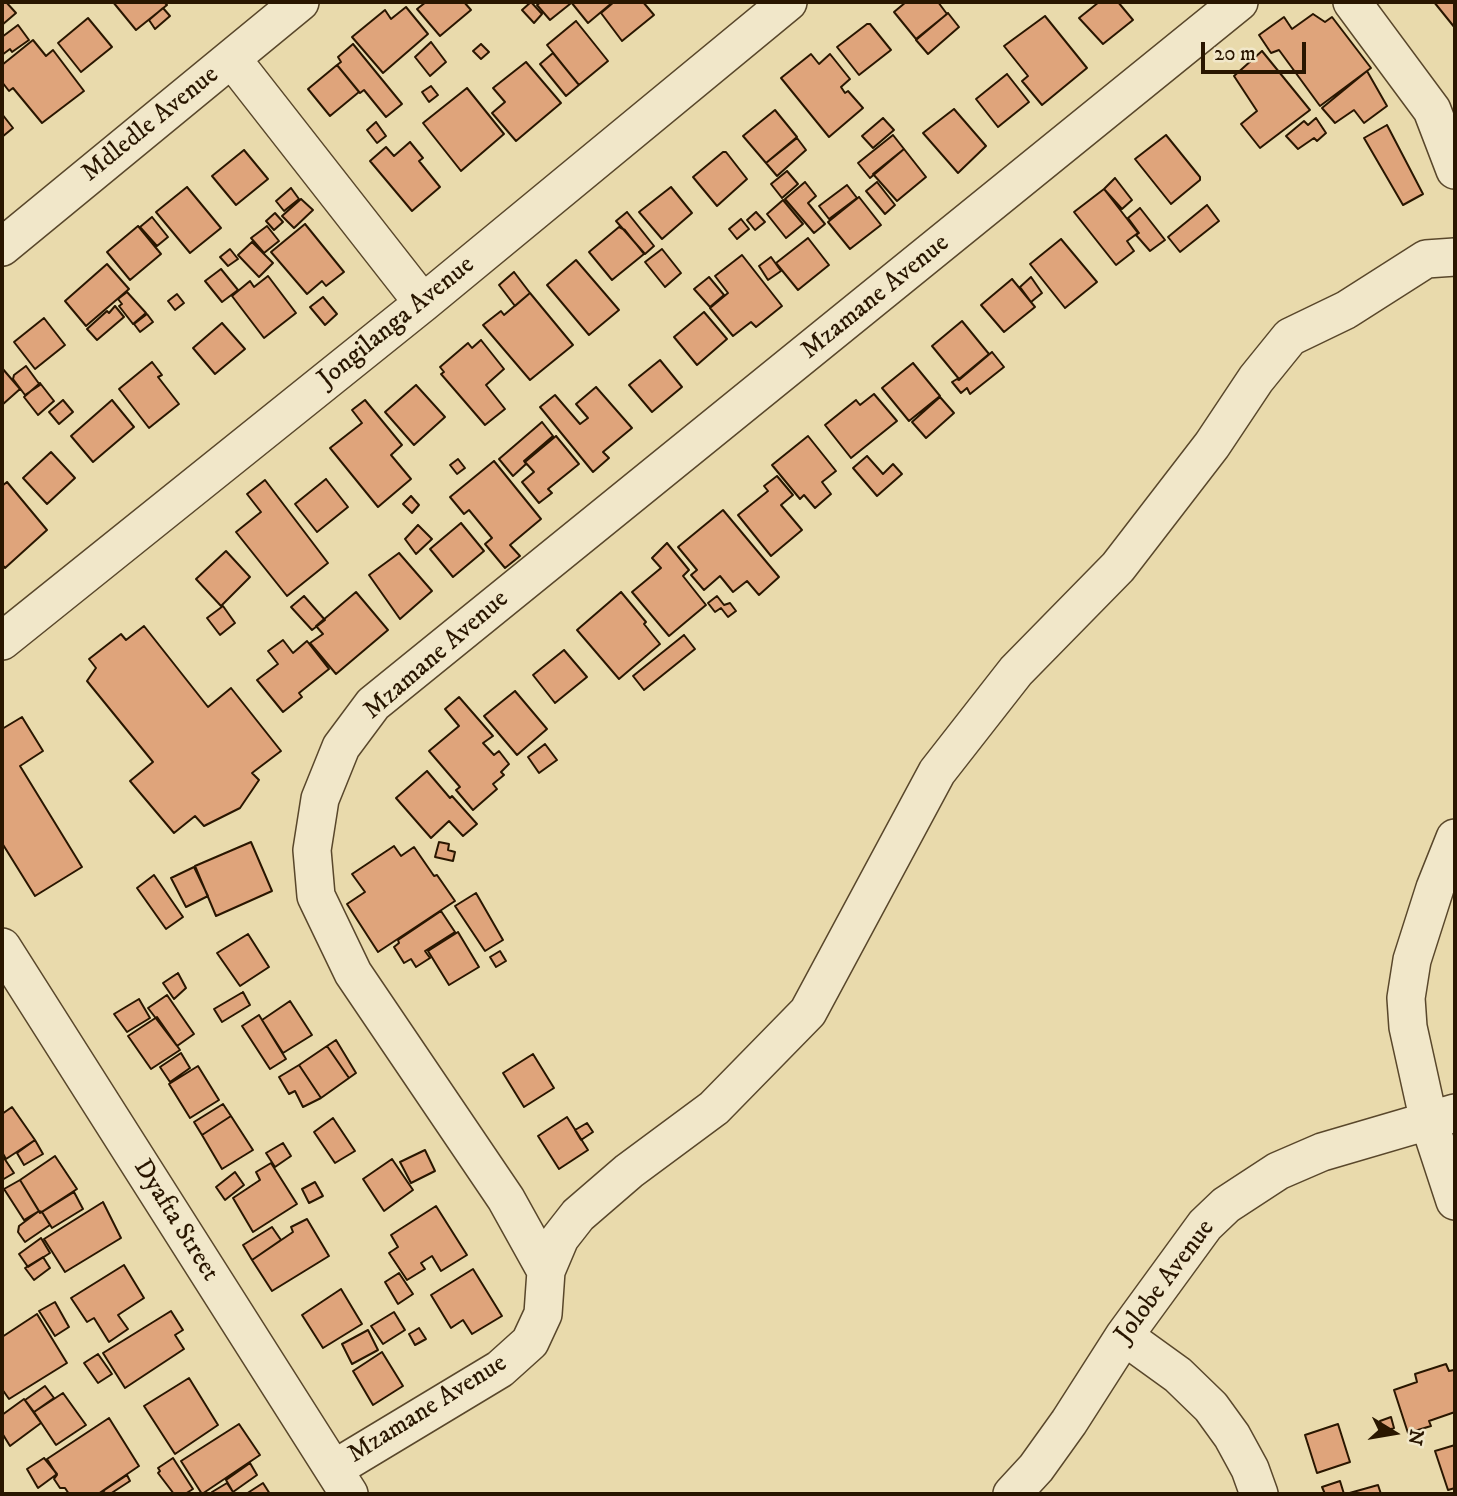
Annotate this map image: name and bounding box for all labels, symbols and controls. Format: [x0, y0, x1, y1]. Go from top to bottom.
scale bar [1205, 28, 1310, 72]
text: 20 m [1214, 41, 1256, 67]
street label: Mdledle Avenue [76, 60, 226, 190]
street label: Mzamane Avenue [796, 229, 956, 367]
street label: Jongilanga Avenue [313, 250, 481, 396]
street label: Mzamane Avenue [358, 585, 516, 727]
street label: Dyafta Street [125, 1154, 225, 1288]
street label: Jolobe Avenue [1110, 1214, 1222, 1350]
street label: Mzamane Avenue [343, 1349, 513, 1471]
north arrow [1359, 1398, 1429, 1468]
text: N [1402, 1427, 1428, 1447]

